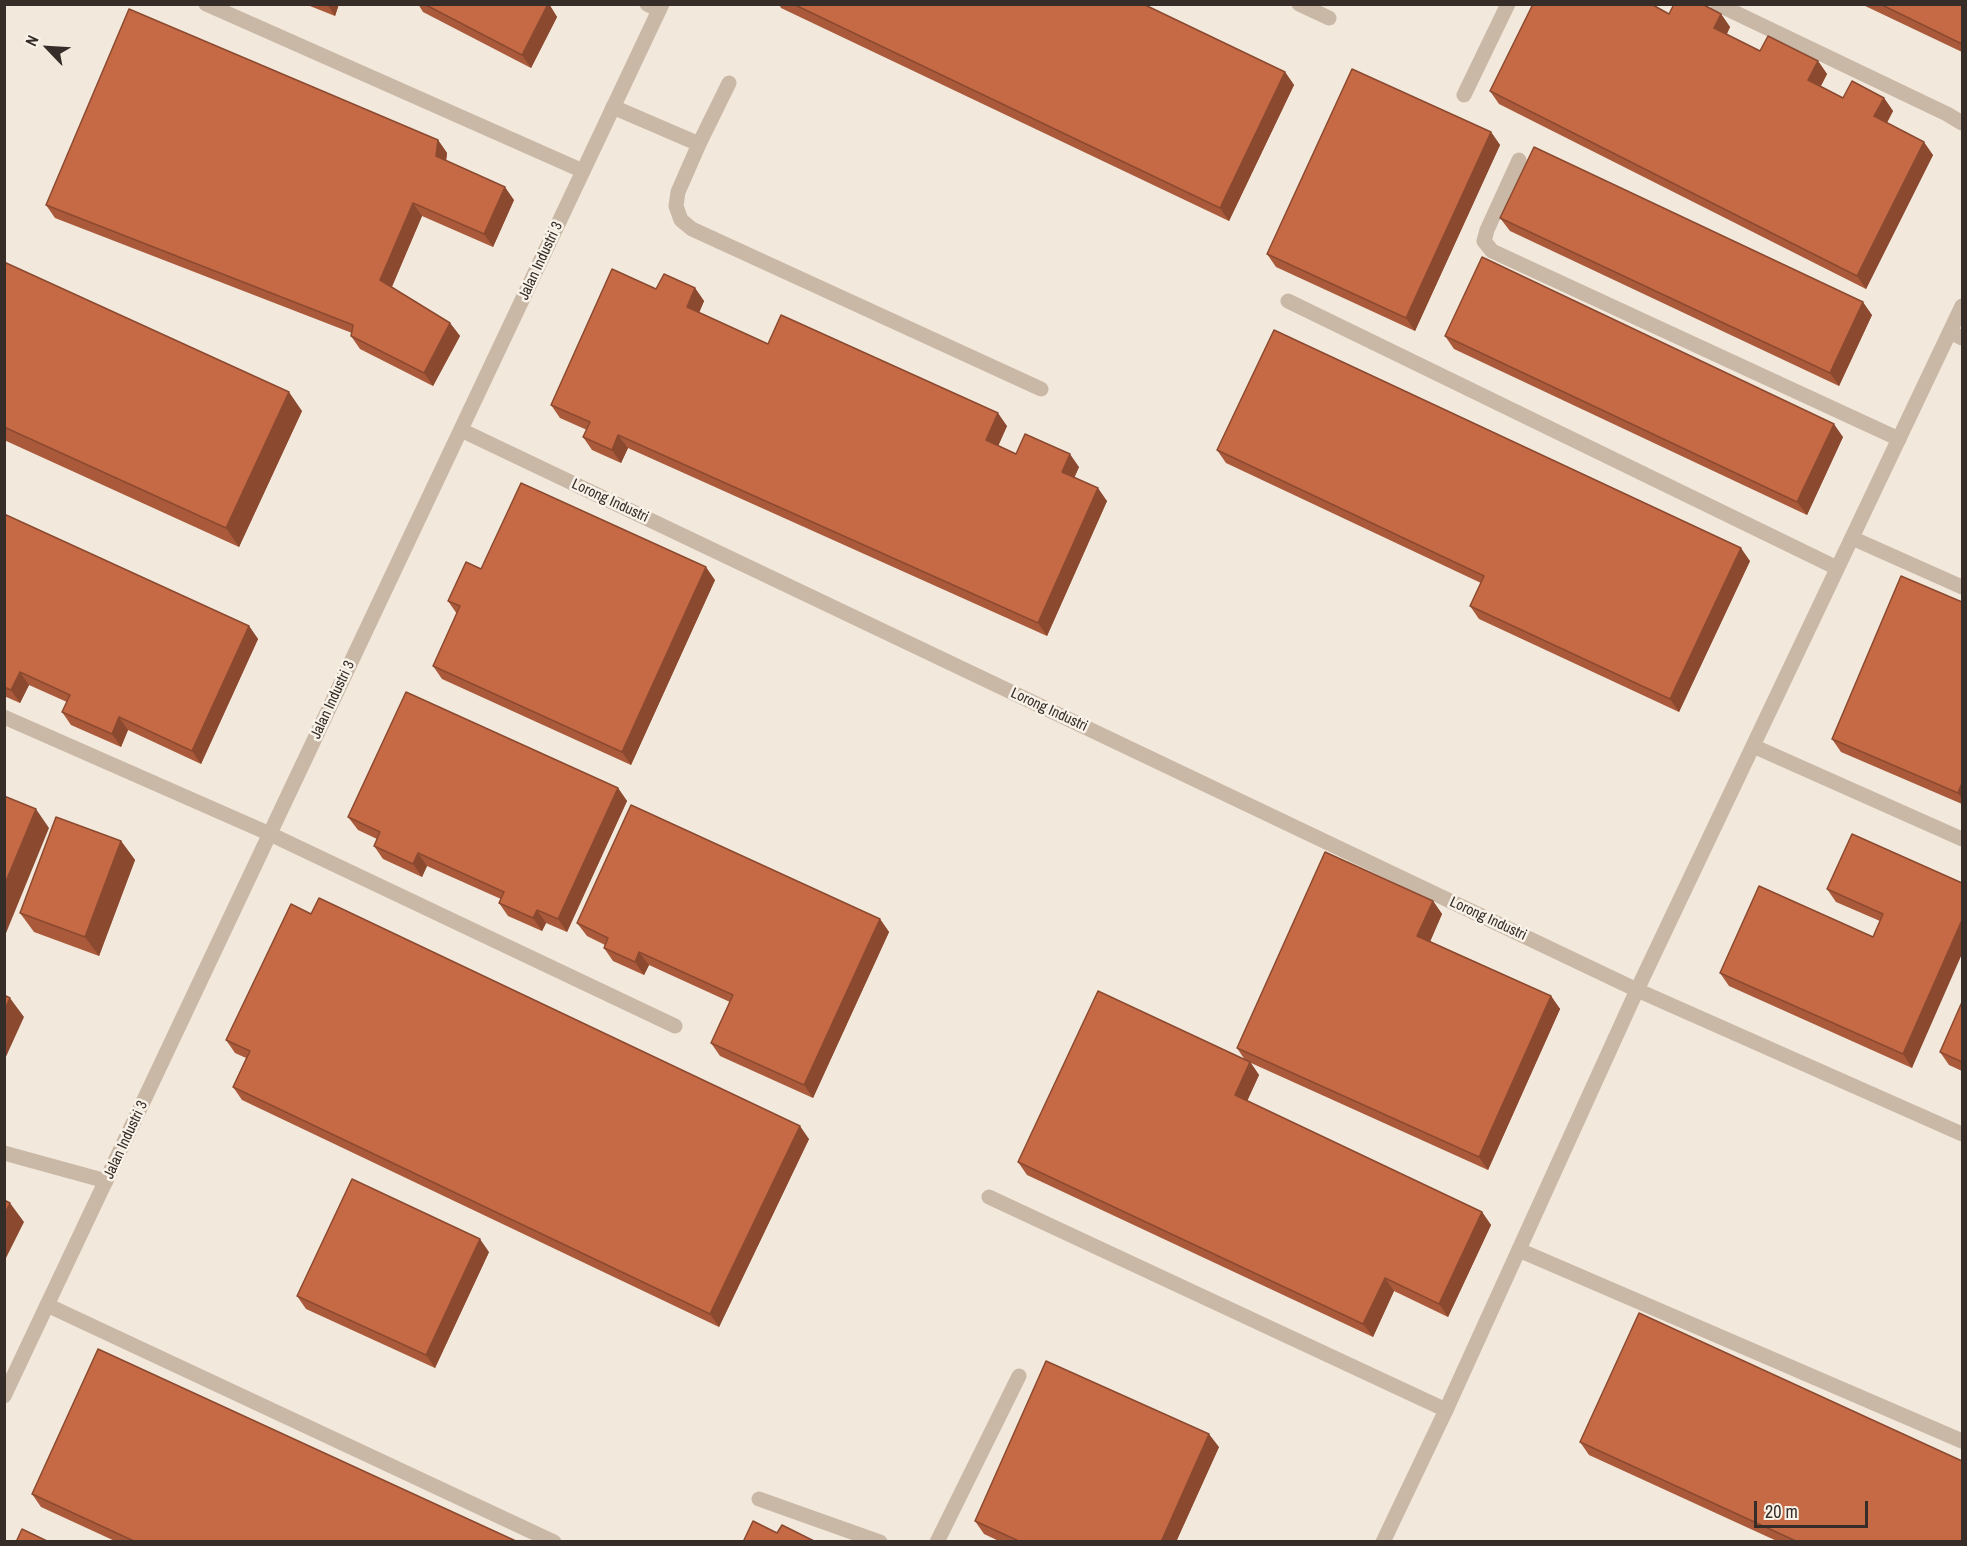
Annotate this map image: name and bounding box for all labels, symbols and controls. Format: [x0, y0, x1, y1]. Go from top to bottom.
north arrow [18, 18, 78, 78]
text: N [20, 31, 44, 49]
street label: Jalan Industri 3 [515, 219, 567, 303]
street label: Lorong Industri [569, 475, 651, 527]
street label: Jalan Industri 3 [307, 658, 359, 742]
street label: Lorong Industri [1008, 684, 1090, 736]
street label: Lorong Industri [1447, 893, 1529, 945]
street label: Jalan Industri 3 [100, 1098, 152, 1182]
scale bar [1757, 1489, 1871, 1527]
text: 20 m [1765, 1499, 1798, 1524]

